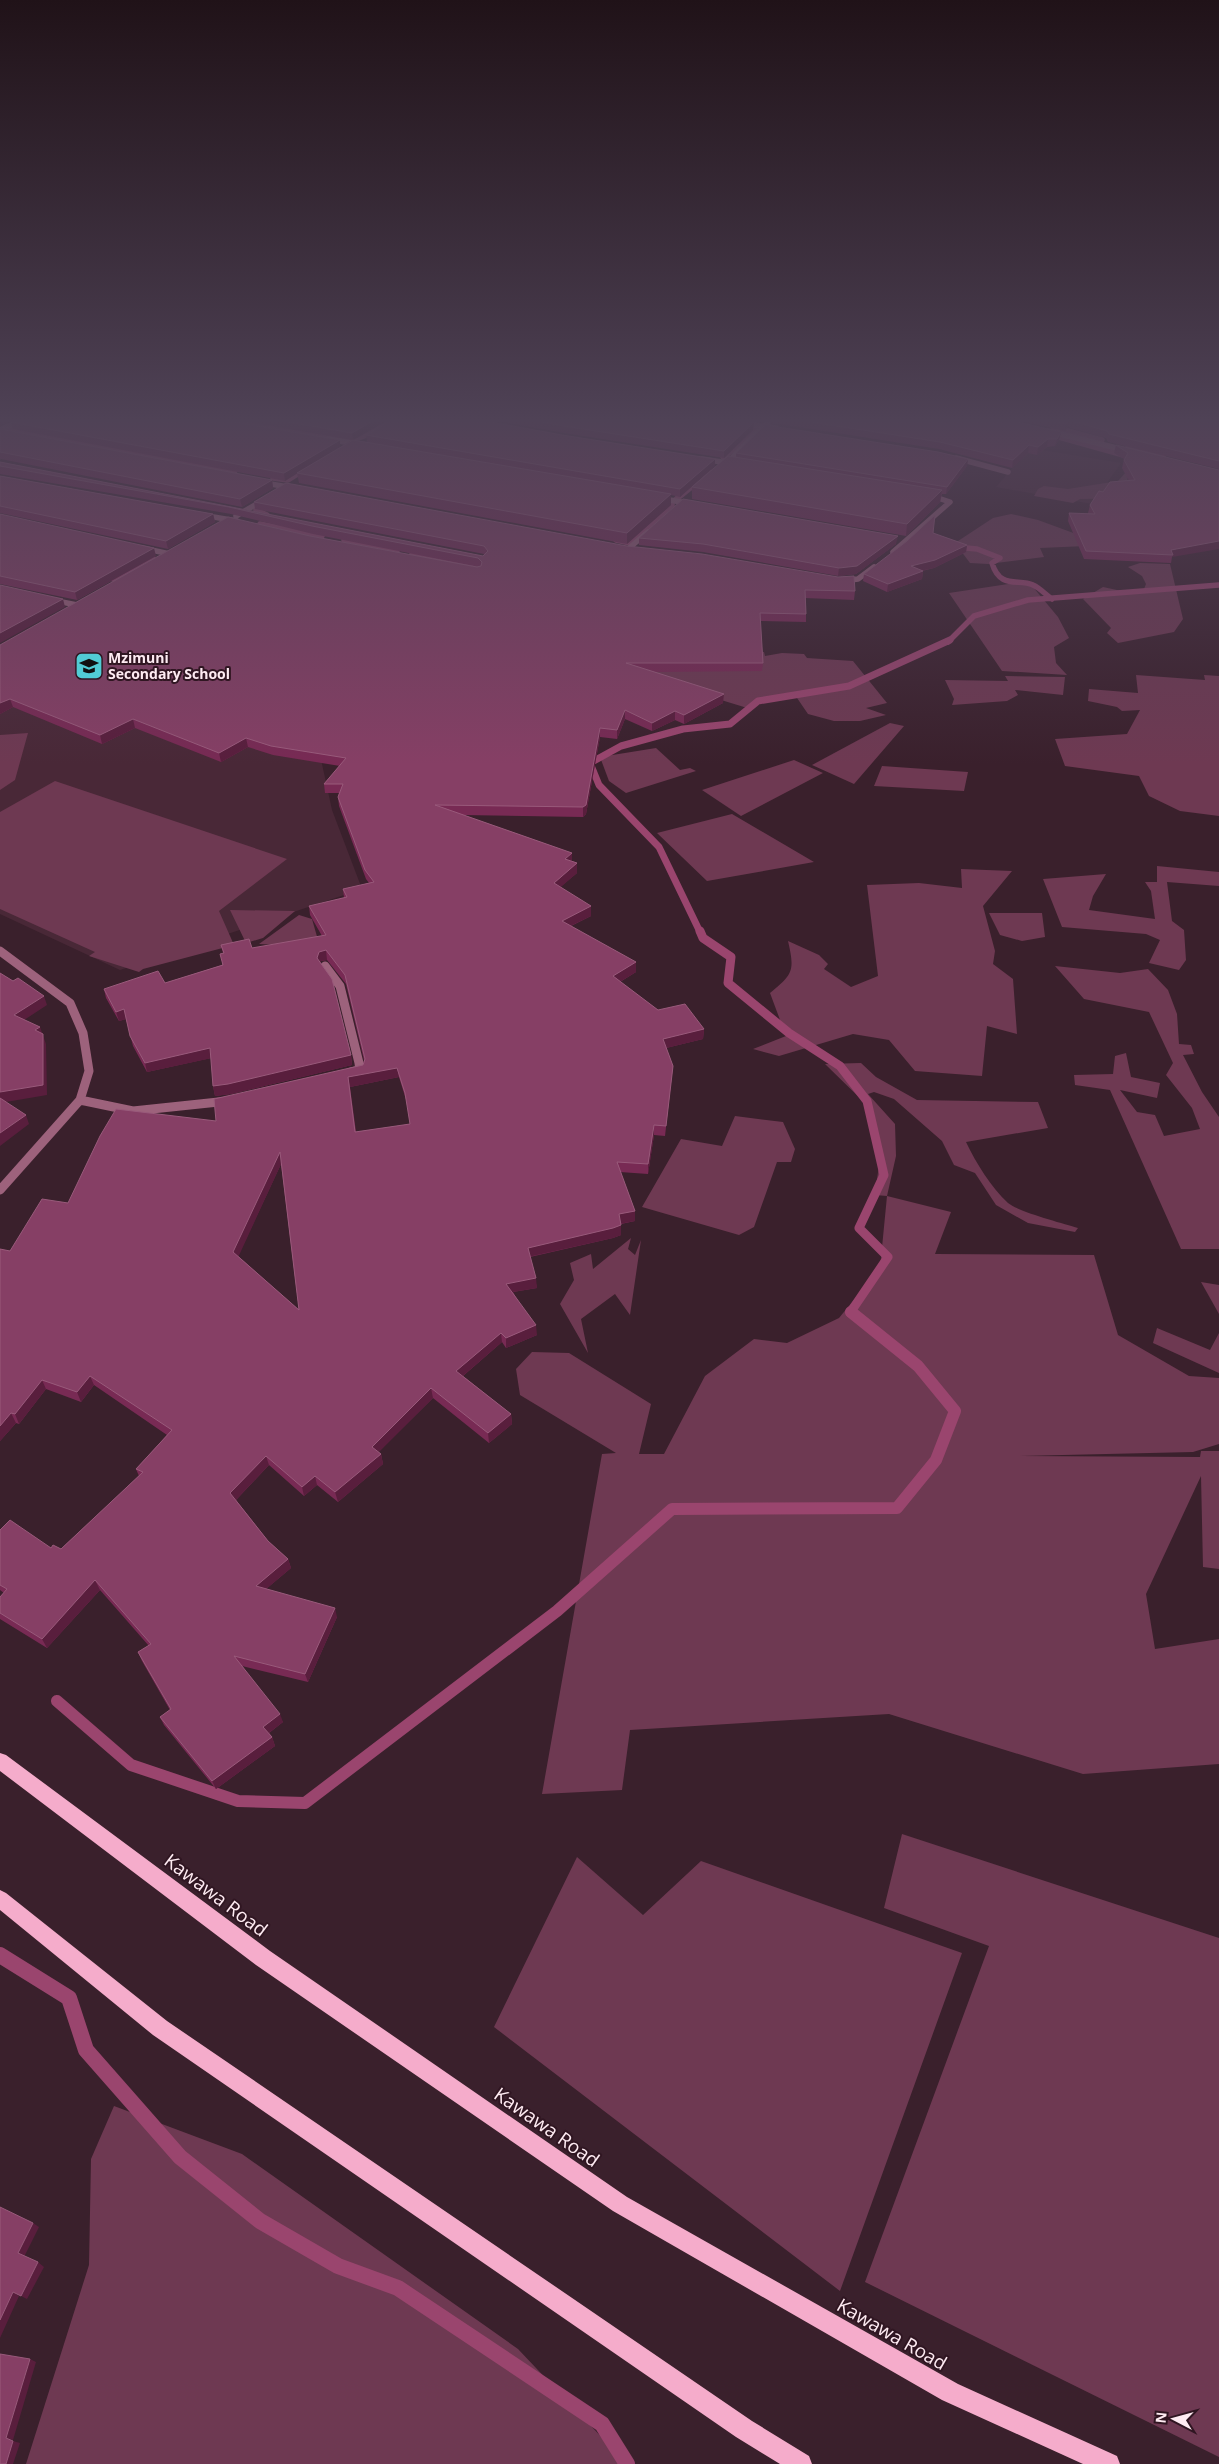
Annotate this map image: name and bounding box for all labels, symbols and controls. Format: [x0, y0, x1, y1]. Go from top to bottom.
place label: Mzimuni Secondary School [108, 648, 230, 683]
school or university icon: Mzimuni Secondary School [74, 651, 104, 681]
street label: Kawawa Road [159, 1848, 273, 1942]
street label: Kawawa Road [489, 2081, 605, 2173]
street label: Kawawa Road [832, 2292, 952, 2376]
north arrow [1149, 2394, 1199, 2444]
text: N [1151, 2411, 1171, 2424]

